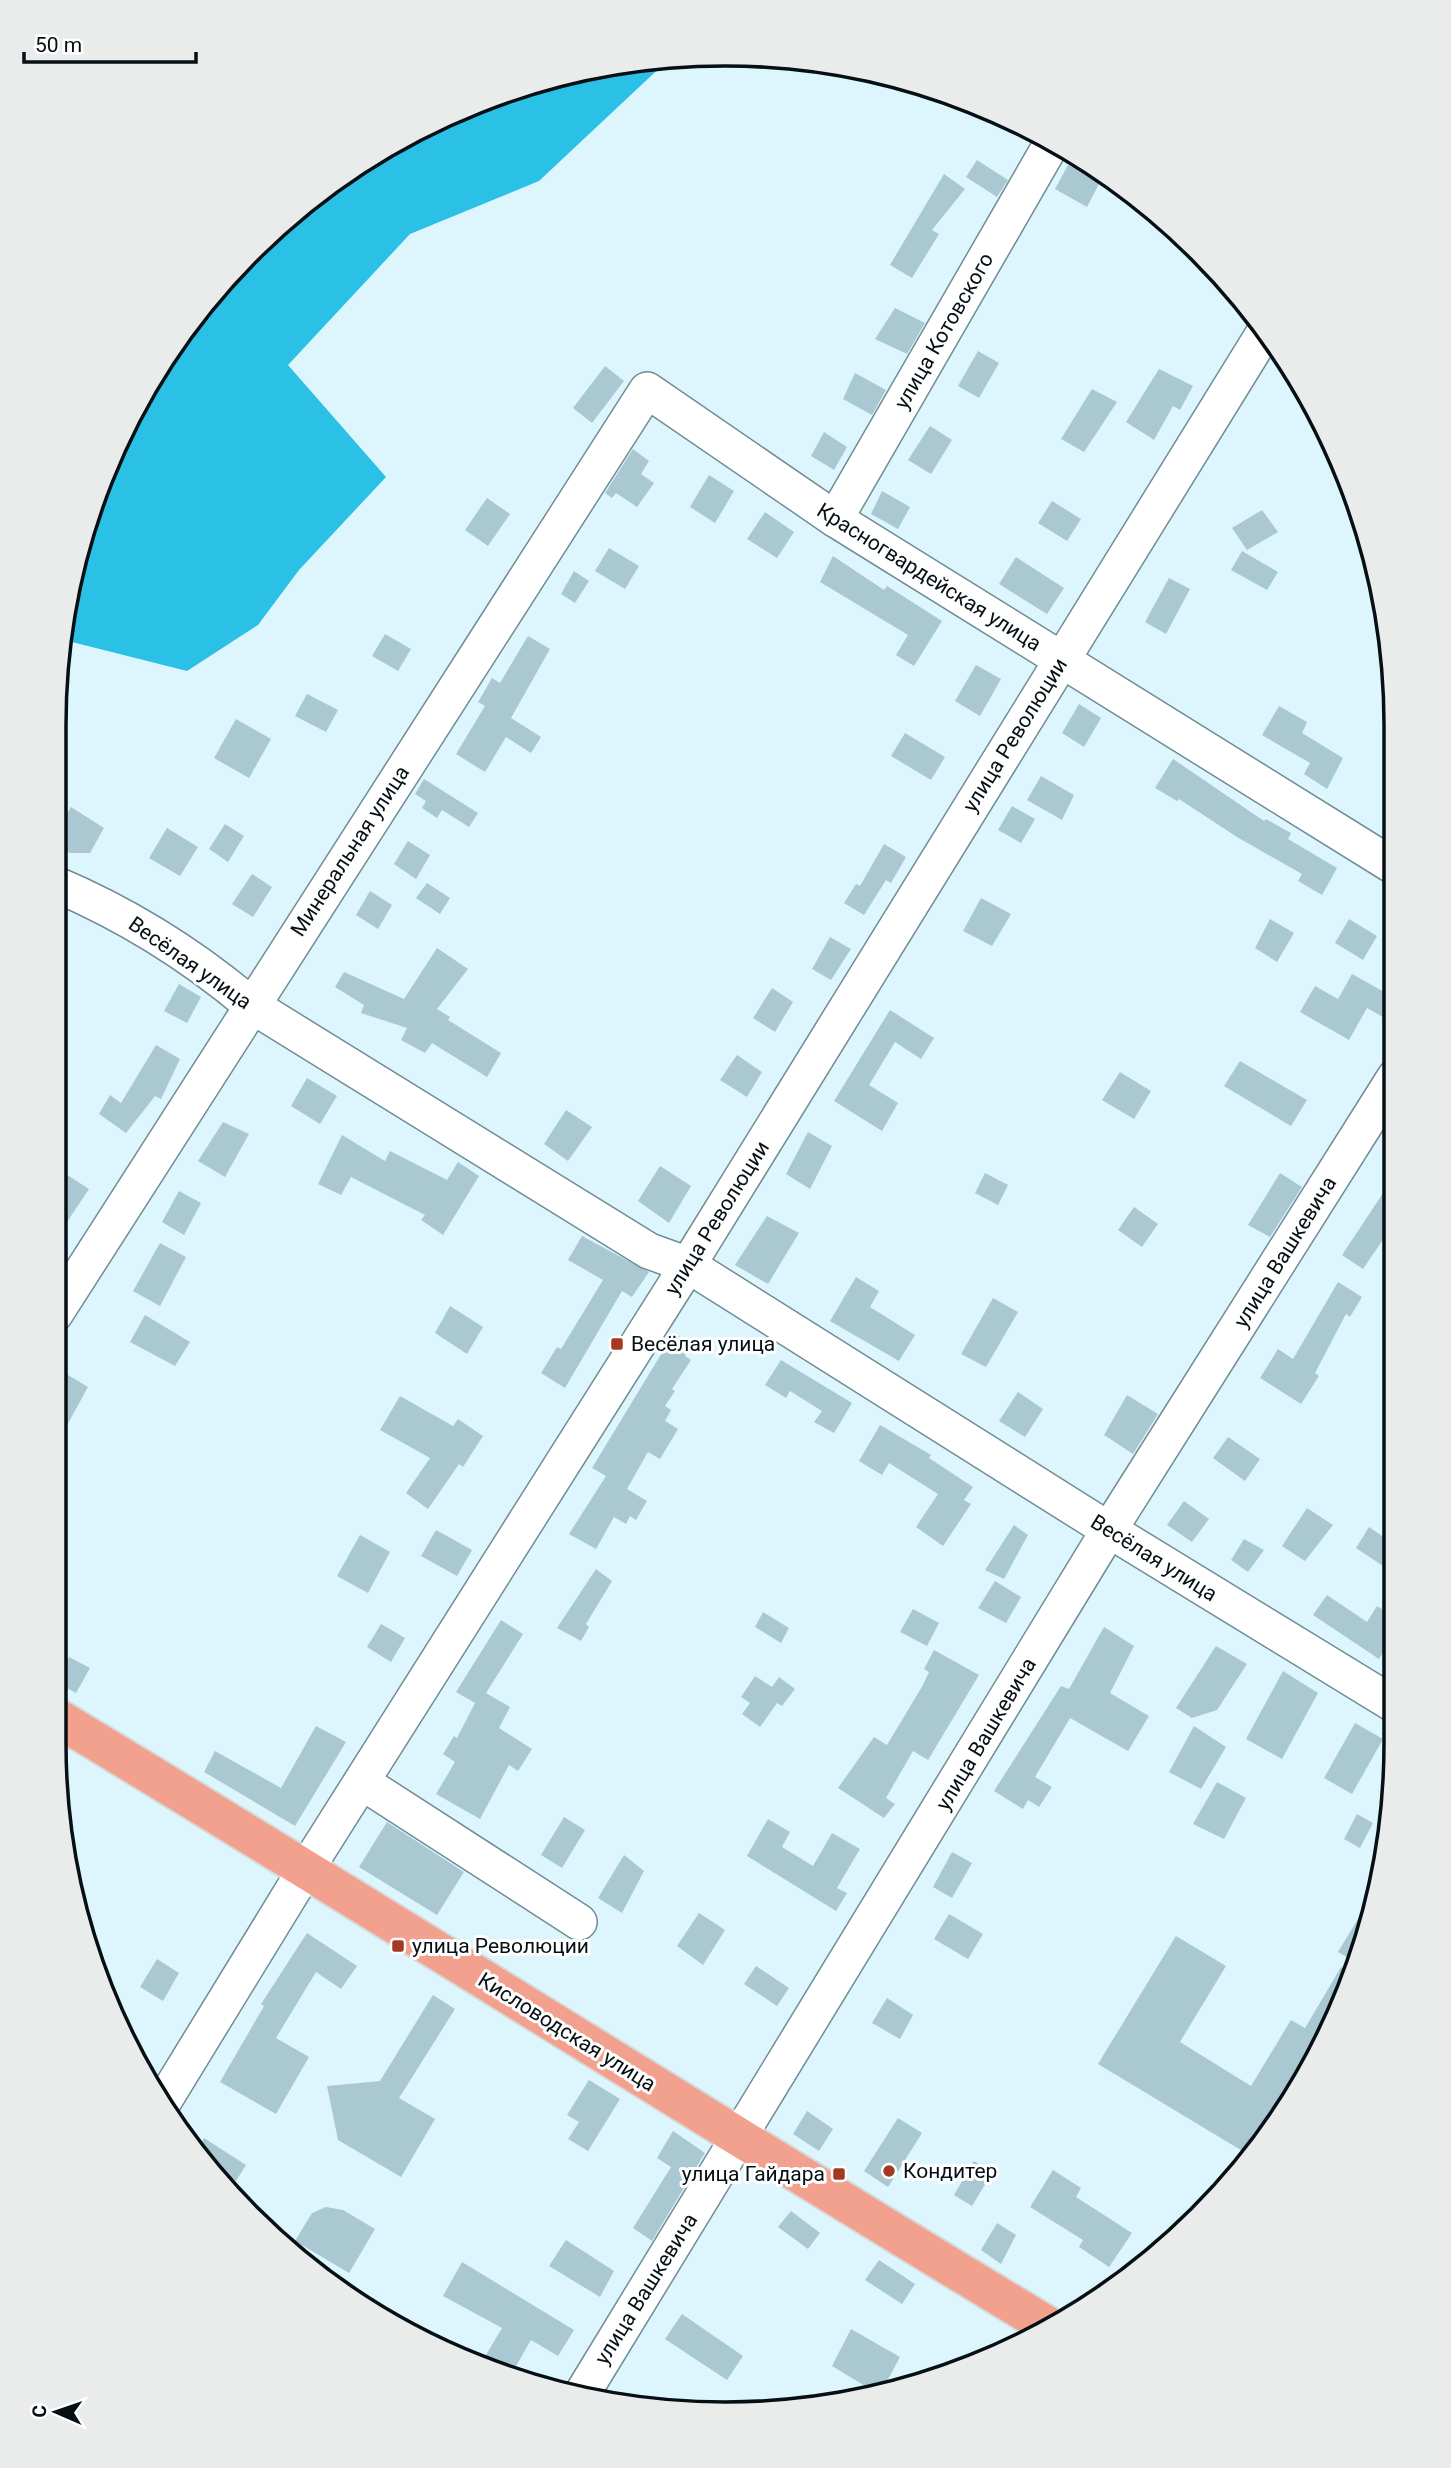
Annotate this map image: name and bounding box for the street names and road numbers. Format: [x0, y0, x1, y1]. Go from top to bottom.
street label: улица Котовского [890, 249, 998, 413]
street label: Красногвардейская улица [813, 498, 1045, 656]
street label: улица Революции [958, 654, 1072, 816]
street label: Минеральная улица [286, 761, 414, 941]
street label: Весёлая улица [124, 912, 256, 1014]
street label: улица Революции [660, 1137, 774, 1299]
street label: улица Вашкевича [1229, 1172, 1341, 1332]
street label: Весёлая улица [1086, 1510, 1222, 1606]
street label: улица Вашкевича [931, 1653, 1041, 1815]
street label: Кисловодская улица [474, 1968, 660, 2096]
street label: улица Вашкевича [590, 2209, 702, 2369]

